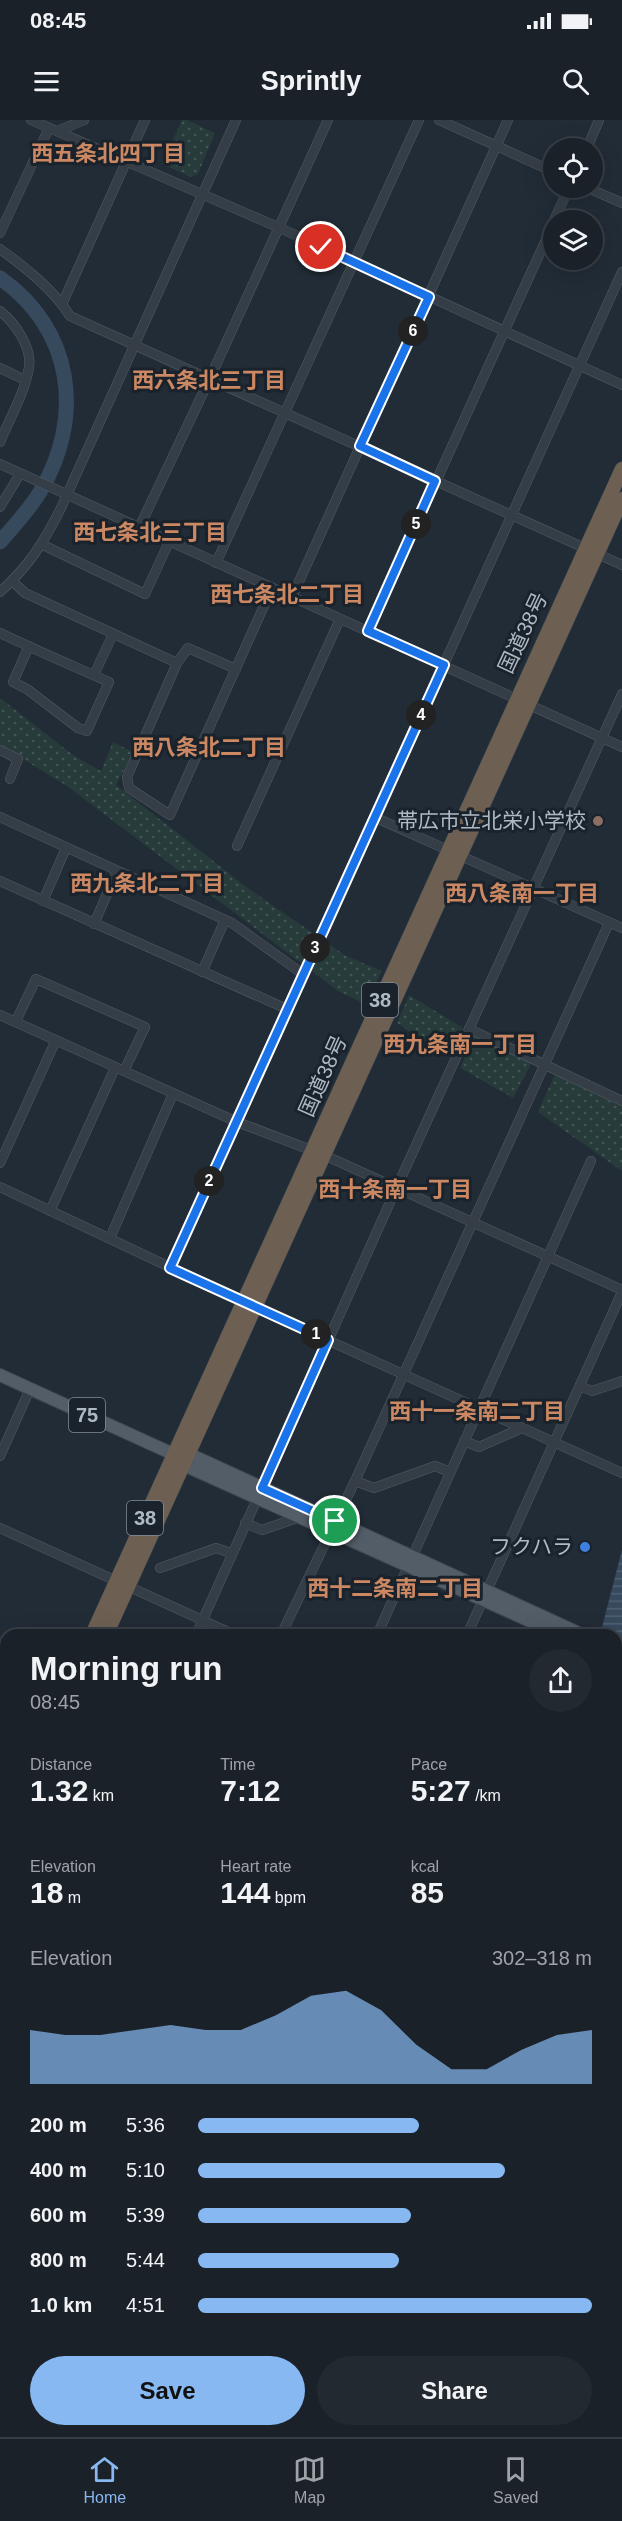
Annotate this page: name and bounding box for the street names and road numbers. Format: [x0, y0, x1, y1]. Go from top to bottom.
street label: 国道38号 [494, 589, 551, 677]
road number: 38 [362, 983, 398, 1017]
street label: 国道38号 [294, 1032, 351, 1120]
road number: 75 [69, 1398, 105, 1432]
road number: 38 [127, 1501, 163, 1535]

